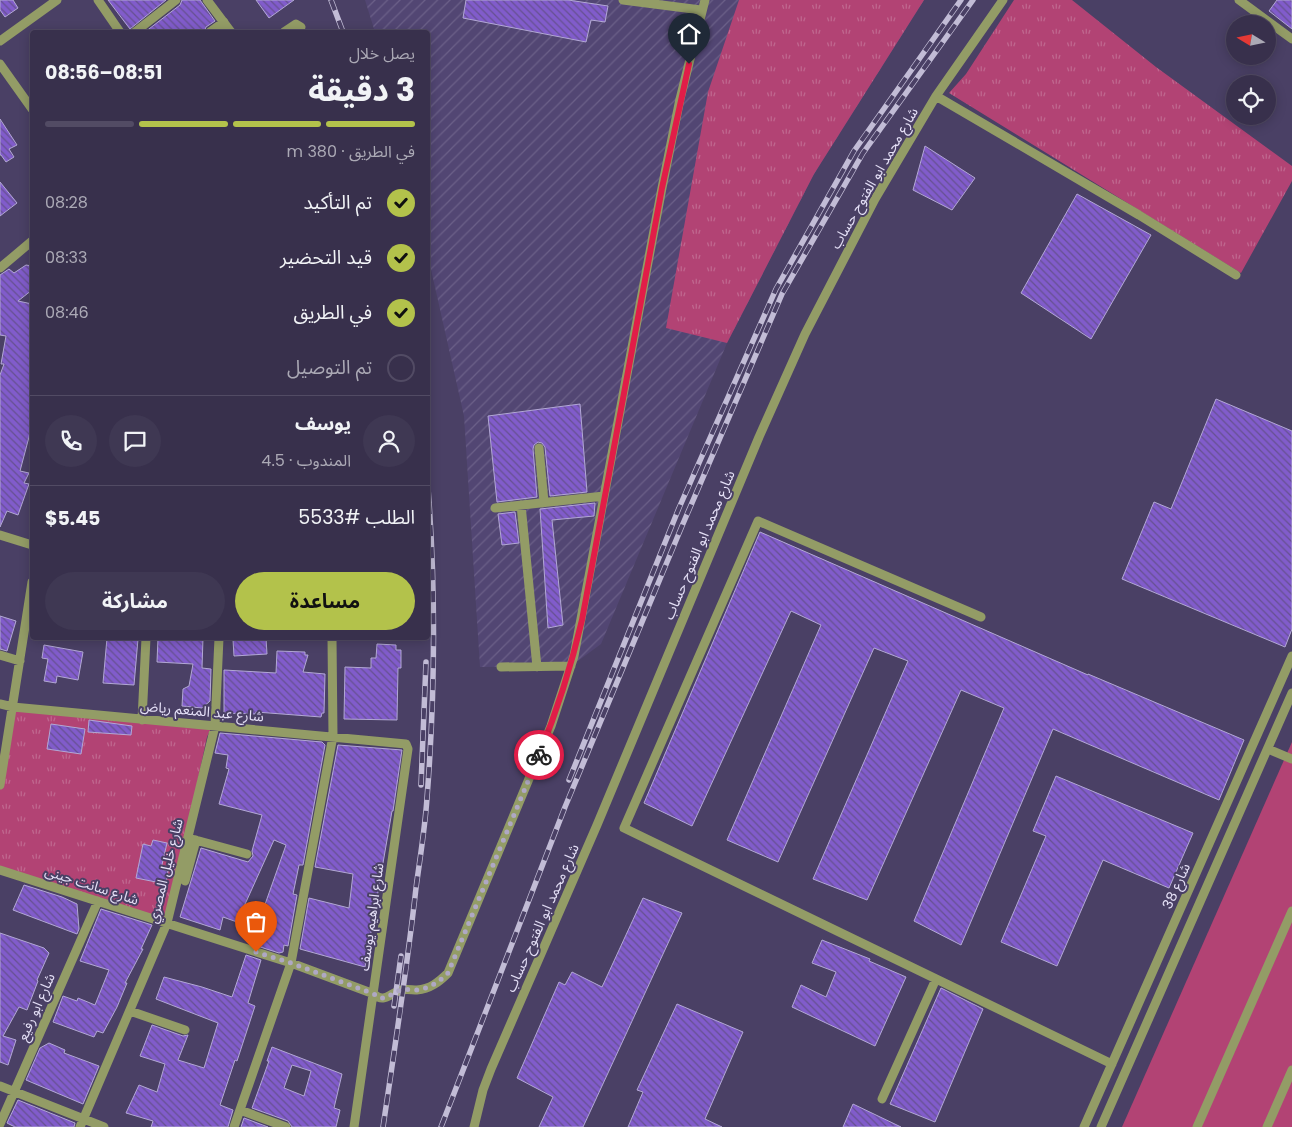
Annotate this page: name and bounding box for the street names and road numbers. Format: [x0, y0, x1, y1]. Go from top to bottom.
street label: شارع محمد ابو الفتوح حساب [825, 103, 924, 253]
street label: شارع محمد ابو الفتوح حساب [658, 467, 740, 623]
street label: شارع عبد المنعم رياض [139, 696, 265, 727]
street label: شارع خليل المصري [142, 817, 189, 926]
street label: شارع محمد ابو الفتوح حساب [500, 841, 585, 996]
street label: شارع سانت جينى [42, 860, 141, 911]
street label: شارع 38 [1157, 860, 1196, 912]
street label: شارع ابراهيم يوسف [354, 862, 389, 972]
street label: شارع ابو رفيع [12, 970, 61, 1044]

